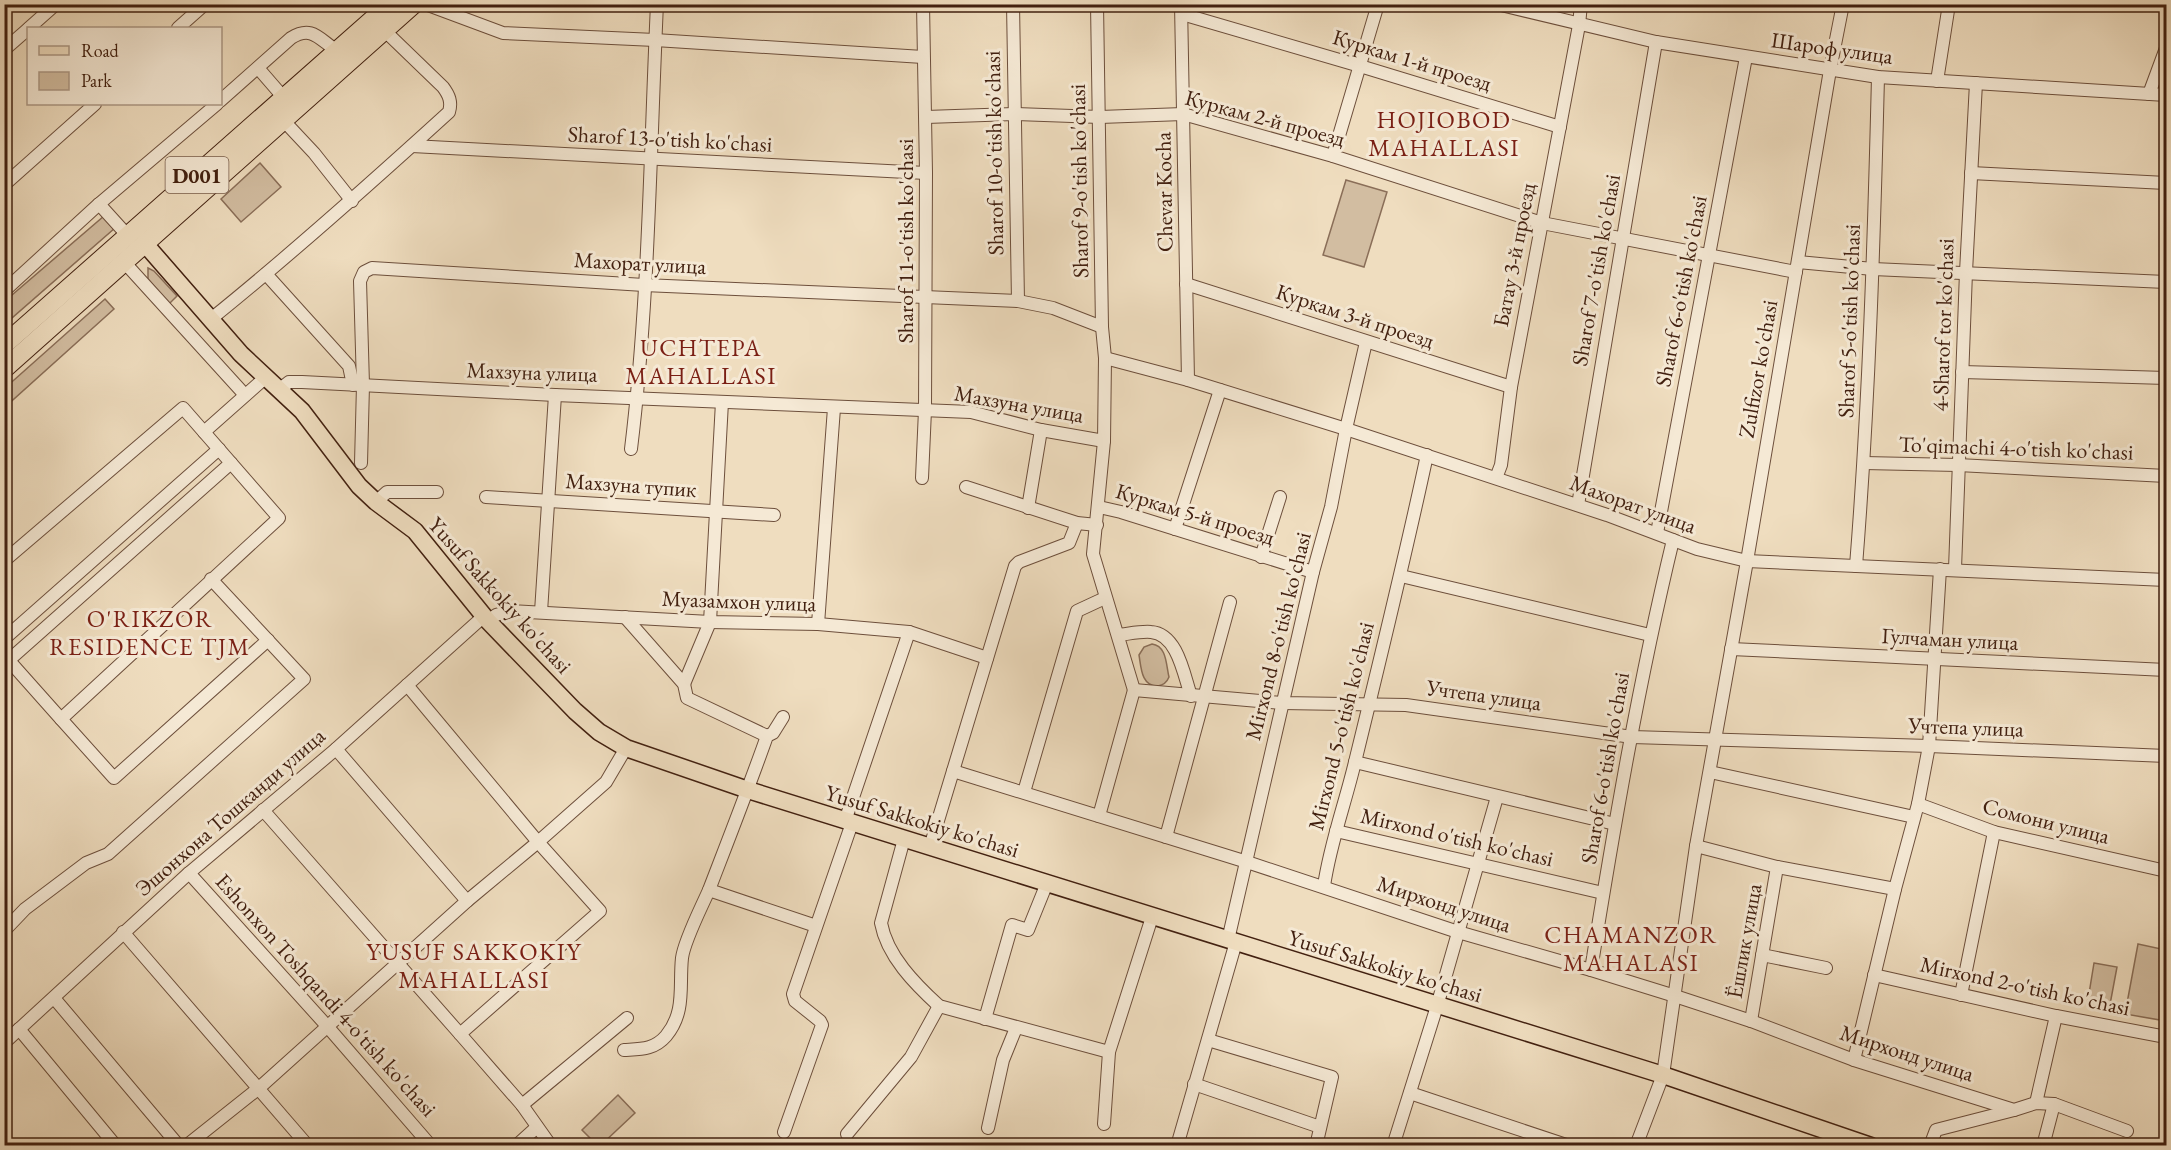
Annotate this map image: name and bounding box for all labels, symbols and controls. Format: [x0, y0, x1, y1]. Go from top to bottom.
street label: Куркам 1-й проезд [1329, 22, 1495, 98]
street label: Шароф улица [1769, 25, 1895, 71]
legend [27, 27, 222, 105]
text: Road [81, 39, 120, 62]
street label: Sharof 10-o'tish ko'chasi [978, 50, 1010, 256]
text: Park [81, 69, 112, 92]
street label: Куркам 2-й проезд [1182, 83, 1348, 153]
street label: Sharof 9-o'tish ko'chasi [1063, 84, 1095, 278]
district label: HOJIOBOD MAHALLASI [1368, 104, 1520, 163]
street label: Sharof 13-o'tish ko'chasi [567, 119, 773, 159]
street label: Chevar Kocha [1148, 131, 1180, 252]
street label: Sharof 11-o'tish ko'chasi [891, 139, 920, 343]
road number: D001 [166, 157, 228, 193]
street label: Sharof 7-o'tish ko'chasi [1565, 172, 1627, 368]
street label: Батау 3-й проезд [1486, 181, 1542, 329]
street label: Sharof 6-o'tish ko'chasi [1648, 193, 1714, 389]
street label: Sharof 5-o'tish ko'chasi [1831, 223, 1867, 419]
street label: 4-Sharof tor ko'chasi [1925, 238, 1961, 412]
street label: Махорат улица [573, 245, 707, 281]
street label: Куркам 3-й проезд [1272, 277, 1438, 355]
street label: Zulfizor ko'chasi [1732, 298, 1784, 440]
district label: UCHTEPA MAHALLASI [625, 332, 777, 391]
street label: Махзуна улица [466, 355, 598, 389]
street label: Махзуна улица [952, 378, 1086, 430]
street label: To'qimachi 4-o'tish ko'chasi [1898, 429, 2134, 467]
street label: Махзуна тупик [564, 466, 698, 504]
street label: Махорат улица [1566, 468, 1700, 540]
street label: Куркам 5-й проезд [1112, 476, 1278, 552]
street label: Yusuf Sakkokiy ko'chasi [422, 510, 578, 680]
street label: Mirxond 8-o'tish ko'chasi [1238, 529, 1318, 743]
street label: Муазамхон улица [661, 584, 817, 618]
district label: O'RIKZOR RESIDENCE TJM [49, 603, 251, 662]
street label: Mirxond 5-o'tish ko'chasi [1301, 619, 1381, 833]
street label: Гулчаман улица [1881, 621, 2019, 657]
street label: Sharof 6-o'tish ko'chasi [1574, 670, 1636, 866]
street label: Учтепа улица [1424, 672, 1543, 717]
street label: Учтепа улица [1907, 710, 2024, 744]
street label: Эшонхона Тошканди улица [129, 721, 331, 903]
street label: Yusuf Sakkokiy ko'chasi [821, 778, 1023, 864]
street label: Сомони улица [1980, 791, 2113, 851]
street label: Mirxond o'tish ko'chasi [1358, 801, 1556, 873]
street label: Eshonxon Toshqandi 4-o'tish ko'chasi [209, 867, 443, 1123]
street label: Мирхонд улица [1373, 869, 1515, 939]
street label: Ёшлик улица [1720, 881, 1768, 1001]
district label: CHAMANZOR MAHALASI [1544, 919, 1718, 978]
street label: Yusuf Sakkokiy ko'chasi [1284, 923, 1486, 1009]
district label: YUSUF SAKKOKIY MAHALLASI [366, 936, 582, 995]
street label: Mirxond 2-o'tish ko'chasi [1917, 950, 2133, 1022]
street label: Мирхонд улица [1836, 1018, 1978, 1088]

